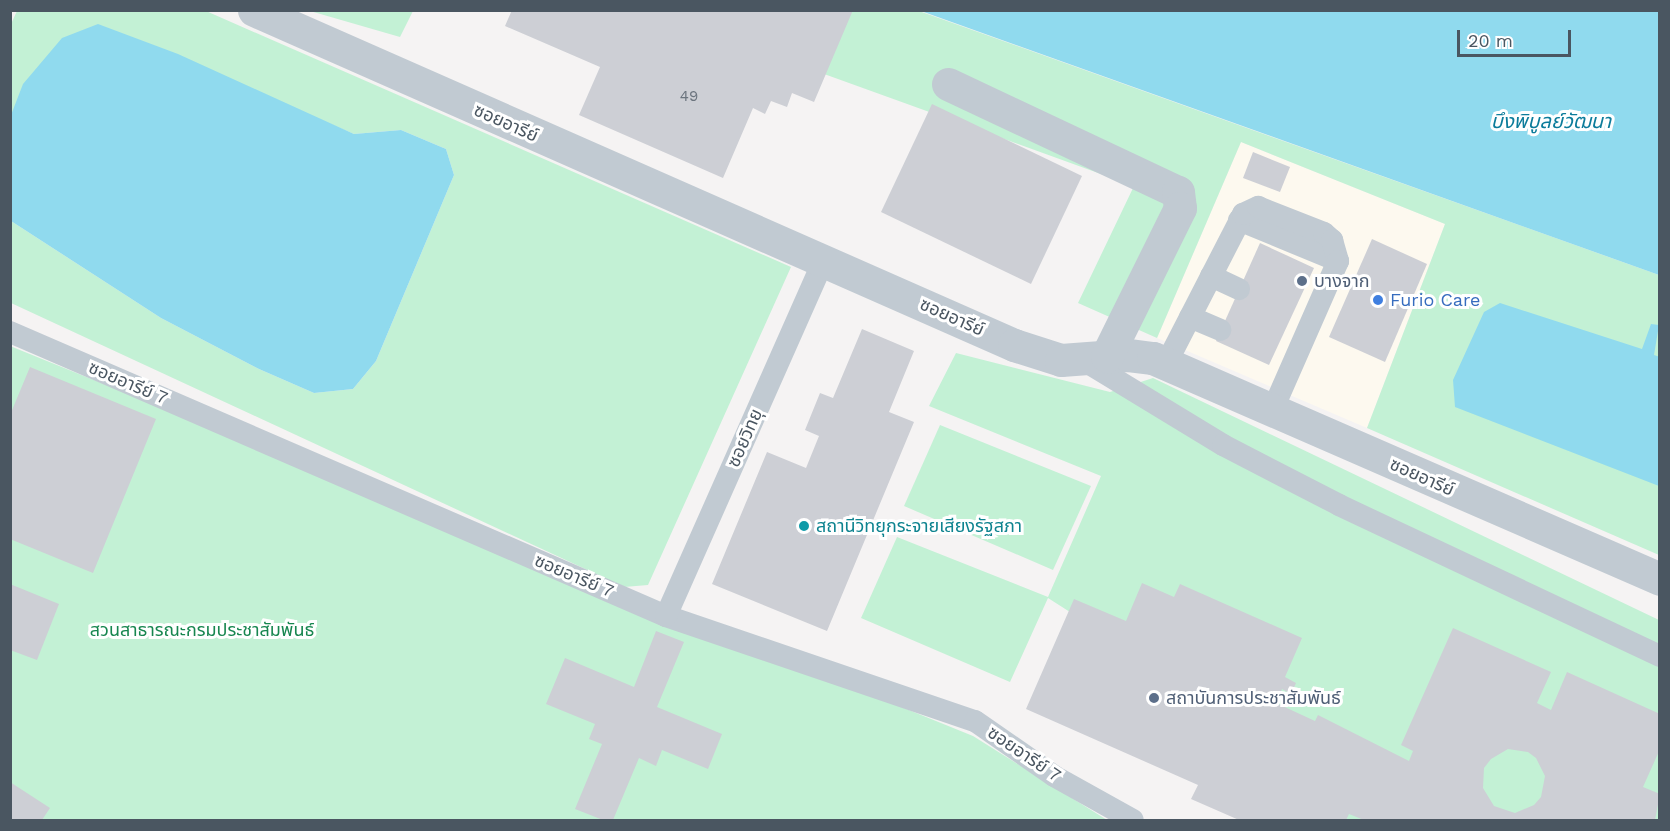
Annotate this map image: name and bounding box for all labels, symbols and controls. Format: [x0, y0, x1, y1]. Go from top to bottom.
scale bar [1460, 18, 1574, 56]
text: 20 m [1468, 30, 1513, 51]
house number: 49 [680, 88, 698, 106]
street label: ซอยอารีย์ [470, 99, 542, 147]
water label: บึงพิบูลย์วัฒนา [1491, 109, 1611, 133]
place label: บางจาก [1314, 270, 1370, 292]
marker: บางจาก [1295, 274, 1309, 288]
place label: Furio Care [1390, 289, 1480, 311]
street label: ซอยอารีย์ [916, 293, 988, 341]
marker: Furio Care [1371, 293, 1385, 307]
street label: ซอยอารีย์ 7 [85, 357, 171, 409]
street label: ซอยวิทยุ [723, 405, 767, 471]
street label: ซอยอารีย์ [1386, 453, 1458, 501]
place label: สถานีวิทยุกระจายเสียงรัฐสภา [816, 515, 1022, 537]
marker: สถานีวิทยุกระจายเสียงรัฐสภา [797, 519, 811, 533]
street label: ซอยอารีย์ 7 [531, 550, 617, 602]
park label: สวนสาธารณะกรมประชาสัมพันธ์ [90, 619, 314, 641]
place label: สถาบันการประชาสัมพันธ์ [1166, 687, 1341, 709]
marker: สถาบันการประชาสัมพันธ์ [1147, 691, 1161, 705]
street label: ซอยอารีย์ 7 [983, 721, 1065, 787]

